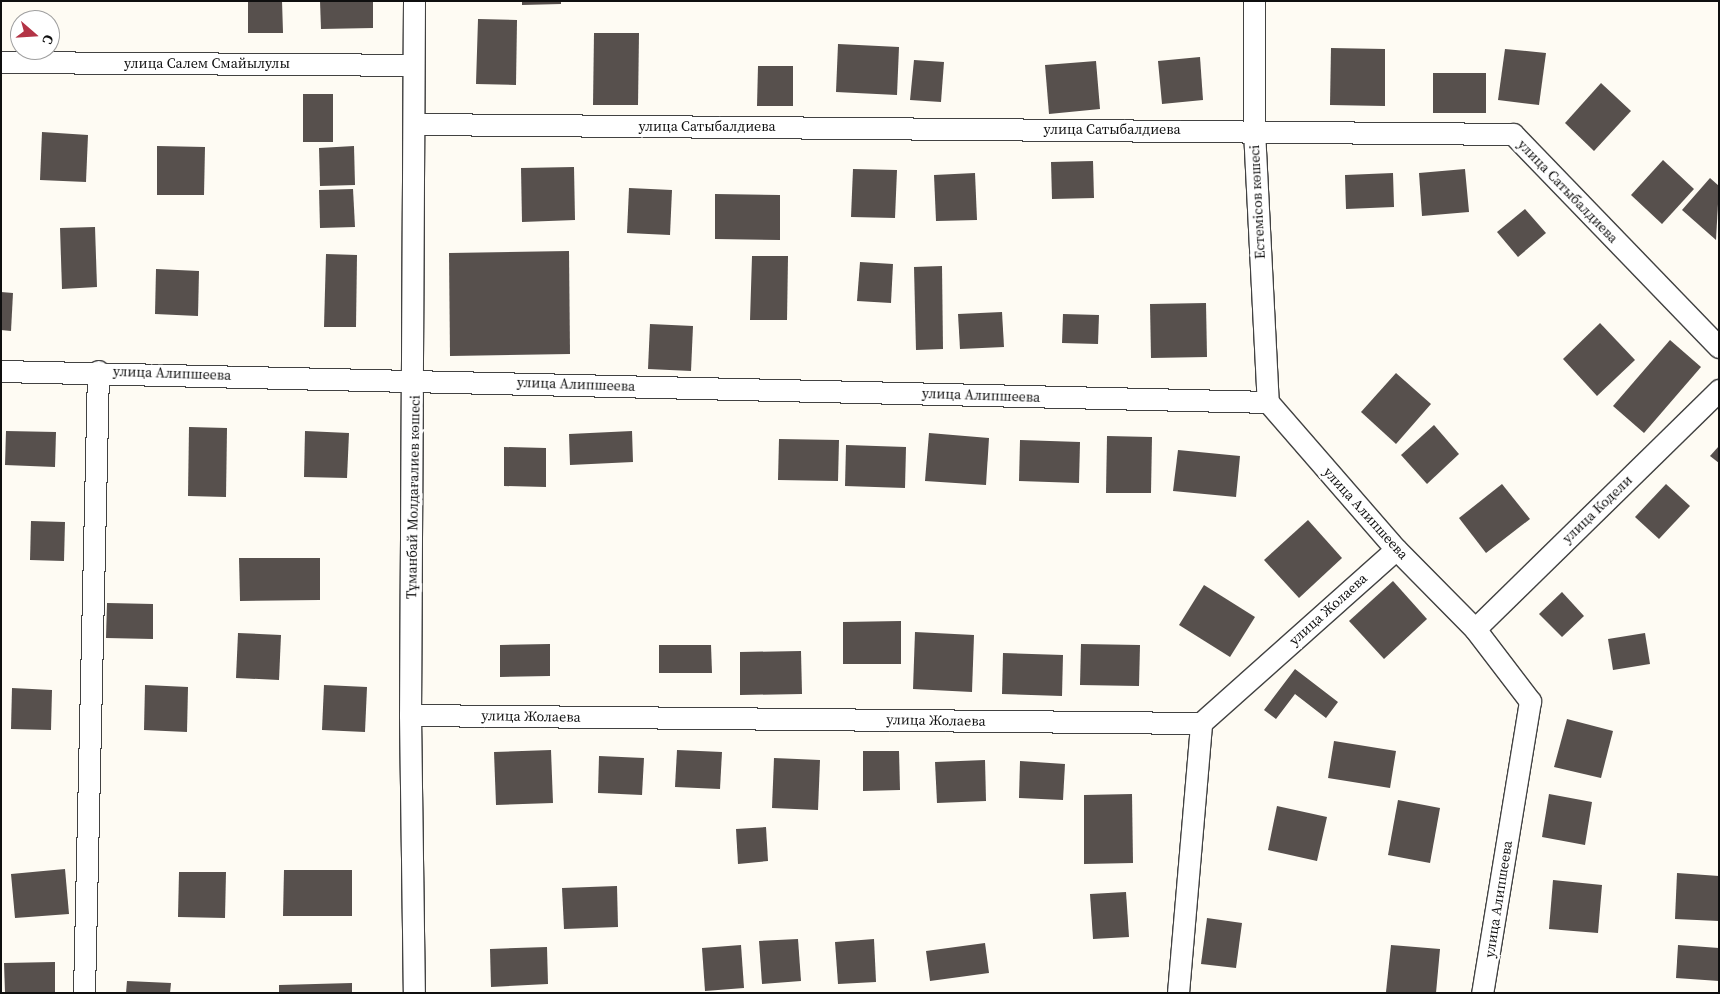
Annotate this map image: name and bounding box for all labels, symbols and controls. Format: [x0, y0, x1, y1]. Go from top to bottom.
north arrow [10, 10, 60, 60]
text: С [37, 32, 59, 47]
street label: улица Салем Смайылулы [124, 55, 290, 71]
street label: улица Сатыбалдиева [638, 118, 776, 134]
street label: улица Сатыбалдиева [1043, 121, 1181, 137]
street label: улица Сатыбалдиева [1514, 136, 1622, 246]
street label: Естемісов көшесі [1246, 144, 1268, 260]
street label: улица Алипшеева [113, 363, 231, 383]
street label: улица Алипшеева [517, 374, 635, 394]
street label: улица Алипшеева [922, 385, 1040, 405]
street label: Тұманбай Молдағалиев көшесі [403, 395, 423, 599]
street label: улица Алипшеева [1320, 463, 1412, 563]
street label: улица Кодели [1559, 471, 1635, 547]
street label: улица Жолаева [1286, 570, 1370, 648]
street label: улица Жолаева [481, 707, 581, 725]
street label: улица Жолаева [886, 711, 986, 729]
street label: улица Алипшеева [1480, 839, 1516, 959]

